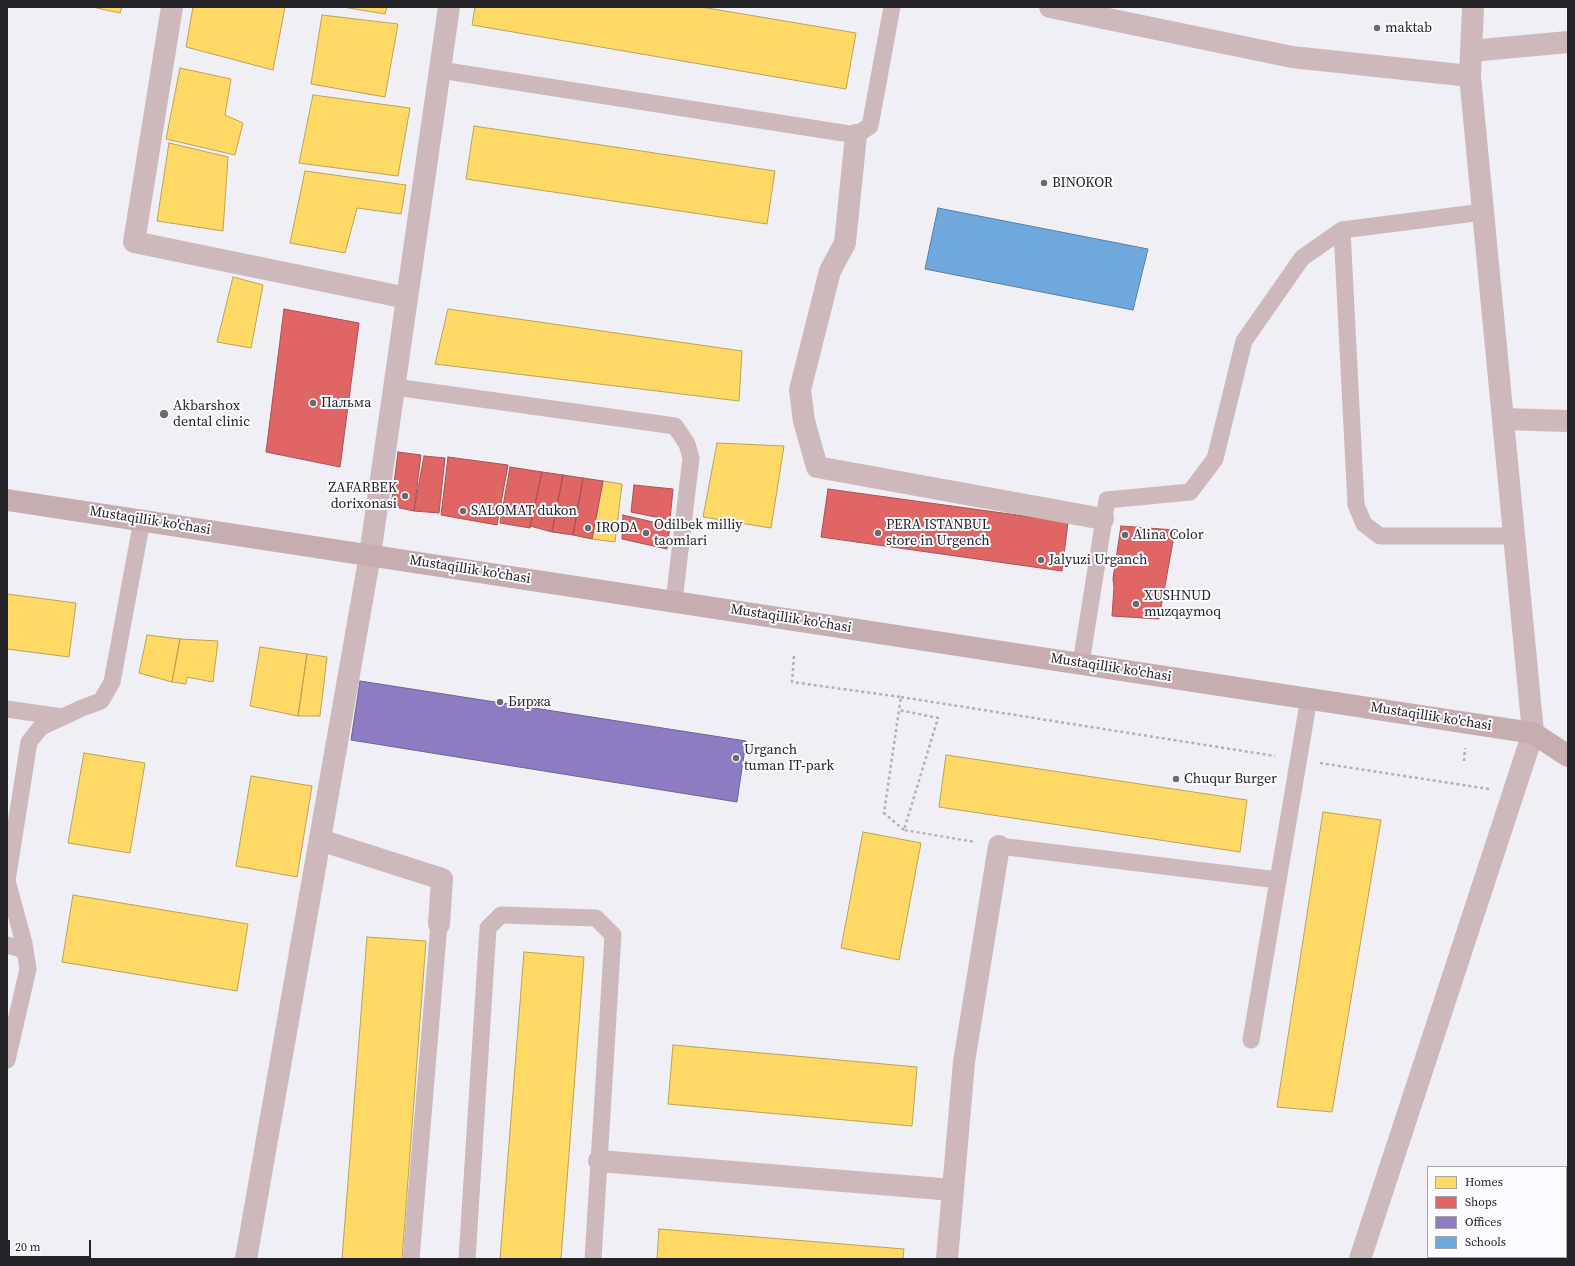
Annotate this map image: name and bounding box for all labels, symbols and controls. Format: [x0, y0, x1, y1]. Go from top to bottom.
place label: maktab [1385, 20, 1432, 36]
marker: maktab [1372, 23, 1382, 33]
place label: BINOKOR [1052, 175, 1113, 191]
marker: BINOKOR [1039, 178, 1049, 188]
place label: Пальма [321, 395, 371, 411]
place label: Akbarshox dental clinic [173, 398, 250, 430]
marker: Пальма [308, 398, 318, 408]
marker: Akbarshox dental clinic [158, 408, 170, 420]
place label: ZAFARBEK dorixonasi [329, 480, 397, 512]
marker: ZAFARBEK dorixonasi [400, 491, 410, 501]
street label: Mustaqillik ko'chasi [88, 503, 212, 539]
place label: SALOMAT dukon [471, 503, 577, 519]
marker: SALOMAT dukon [458, 506, 468, 516]
place label: Odilbek milliy taomlari [654, 517, 742, 550]
place label: PERA ISTANBUL store in Urgench [886, 517, 990, 550]
place label: IRODA [596, 520, 638, 536]
marker: IRODA [583, 523, 593, 533]
place label: Alina Color [1133, 527, 1204, 543]
marker: Odilbek milliy taomlari [641, 528, 651, 538]
marker: PERA ISTANBUL store in Urgench [873, 528, 883, 538]
marker: Alina Color [1120, 530, 1130, 540]
street label: Mustaqillik ko'chasi [408, 552, 532, 588]
place label: Jalyuzi Urganch [1049, 552, 1147, 568]
marker: Jalyuzi Urganch [1036, 555, 1046, 565]
place label: XUSHNUD muzqaymoq [1144, 588, 1221, 620]
marker: XUSHNUD muzqaymoq [1131, 599, 1141, 609]
street label: Mustaqillik ko'chasi [729, 601, 853, 637]
street label: Mustaqillik ko'chasi [1049, 650, 1173, 686]
place label: Биржа [508, 694, 551, 710]
marker: Биржа [495, 697, 505, 707]
street label: Mustaqillik ko'chasi [1369, 699, 1493, 735]
place label: Urganch tuman IT-park [744, 742, 834, 774]
marker: Urganch tuman IT-park [731, 753, 741, 763]
place label: Chuqur Burger [1184, 771, 1277, 787]
marker: Chuqur Burger [1171, 774, 1181, 784]
legend [1427, 1166, 1567, 1258]
text: Homes [1465, 1174, 1503, 1190]
text: Shops [1465, 1194, 1497, 1210]
text: Offices [1465, 1214, 1502, 1230]
scale bar [10, 1232, 93, 1258]
text: Schools [1465, 1234, 1506, 1250]
text: 20 m [15, 1239, 41, 1255]

